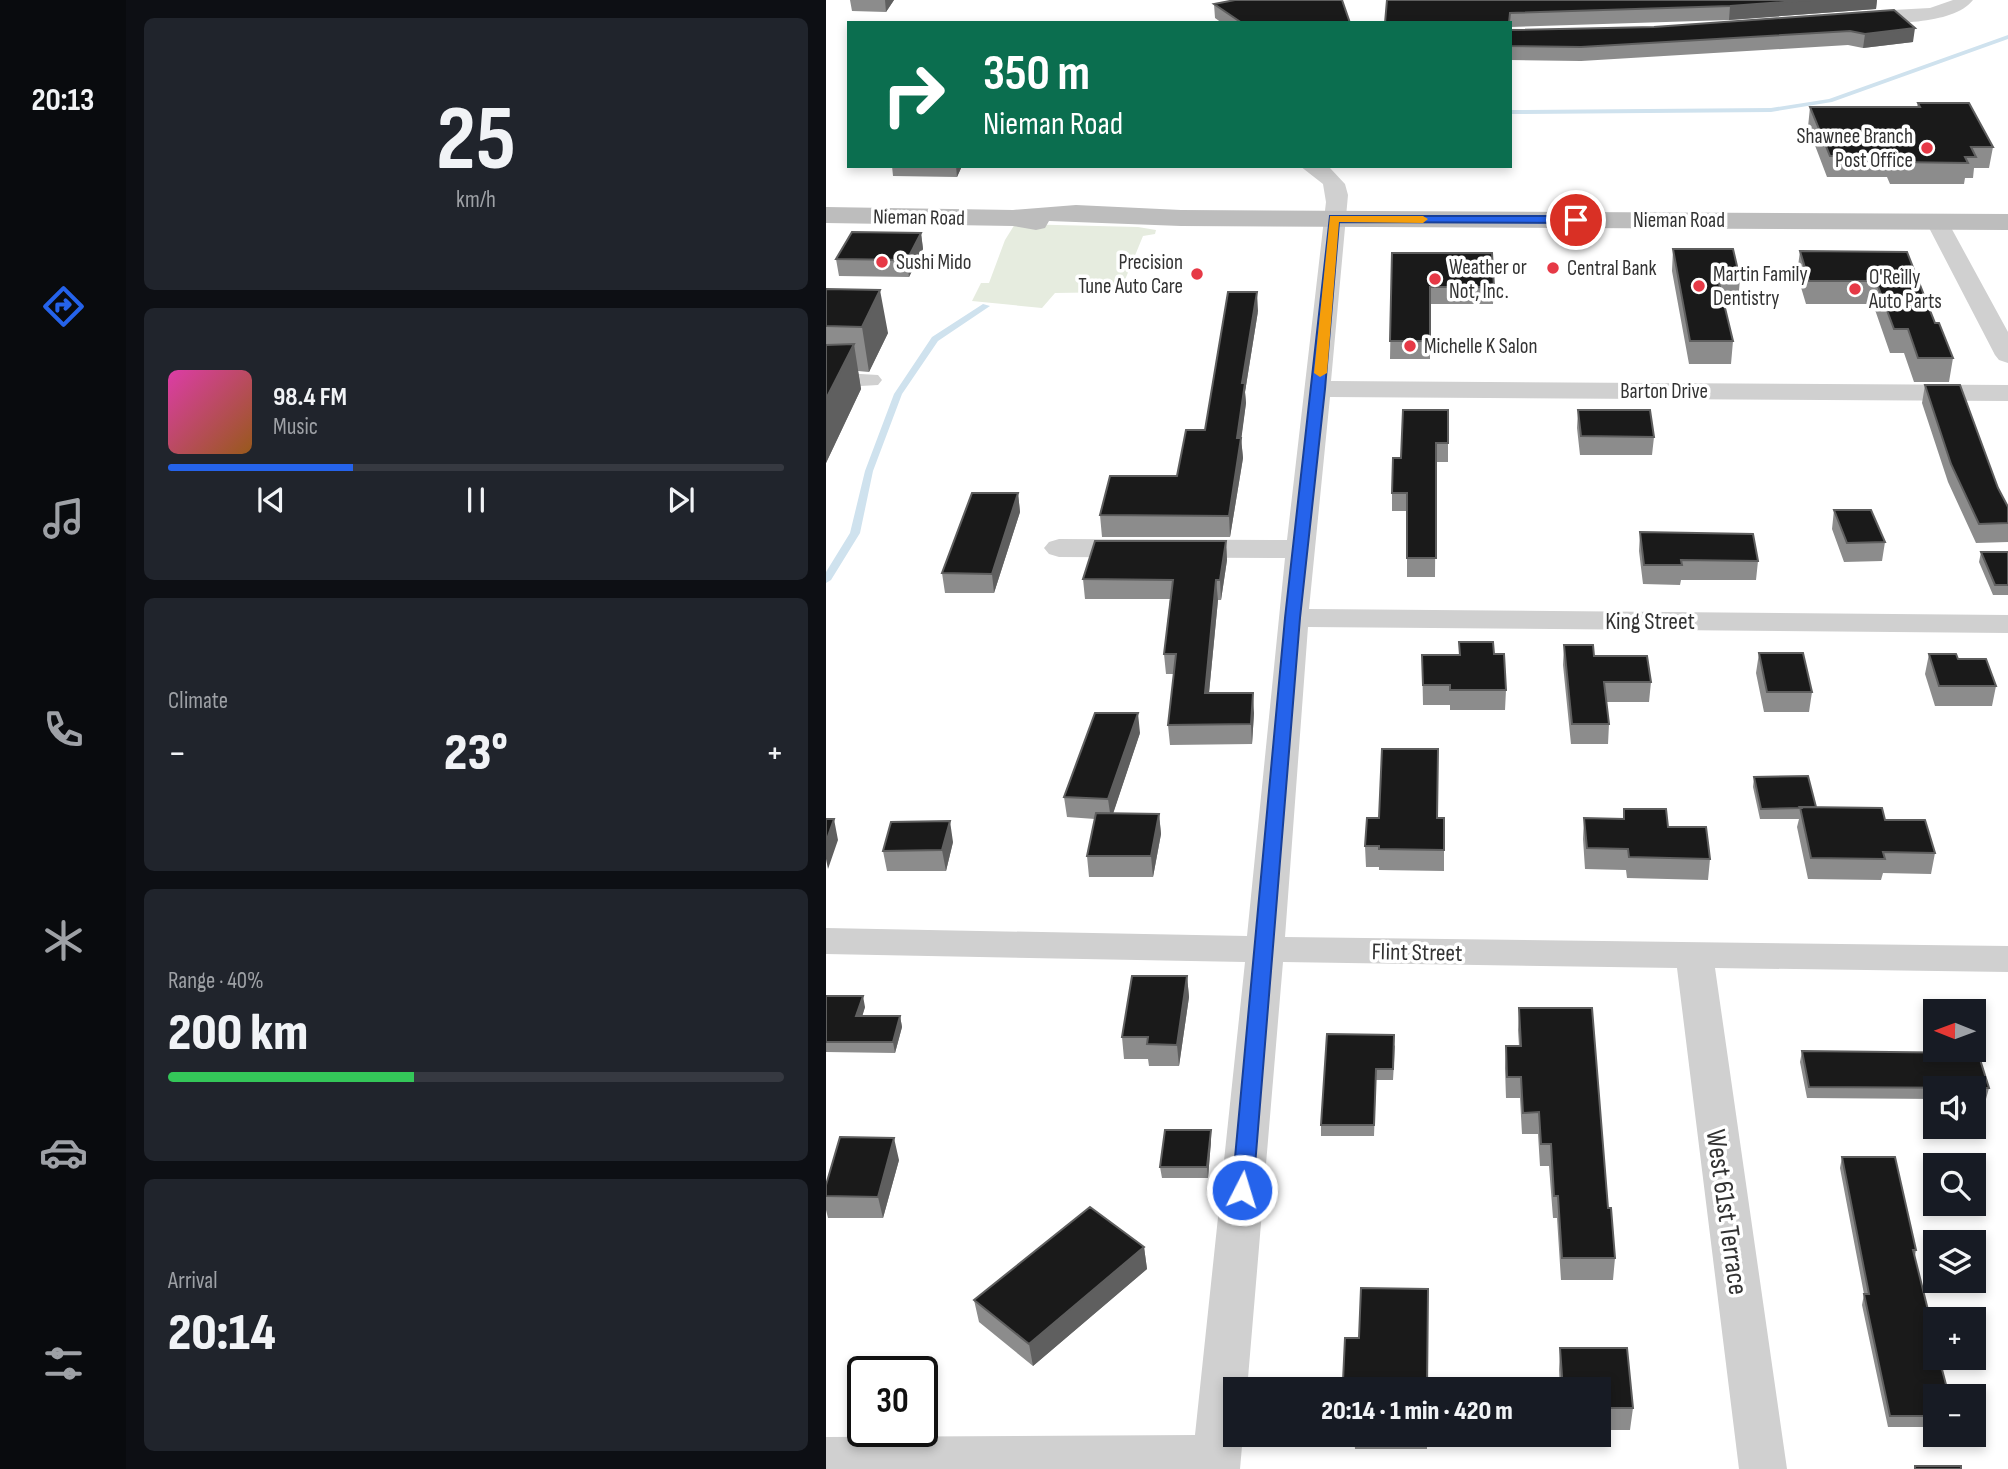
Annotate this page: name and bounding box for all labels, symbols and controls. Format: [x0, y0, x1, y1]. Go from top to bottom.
text: 350 m [983, 45, 1090, 104]
icon: right [868, 49, 959, 140]
text: 20:13 [32, 81, 94, 120]
text: 25 [436, 86, 516, 195]
text: Nieman Road [983, 105, 1123, 144]
place label: Shawnee Branch Post Office [1797, 124, 1913, 173]
marker: Shawnee Branch Post Office [1919, 140, 1935, 156]
text: km/h [456, 186, 496, 214]
pin [1546, 190, 1606, 250]
icon: arrive [1557, 201, 1595, 239]
street label: Nieman Road [873, 204, 965, 231]
street label: Nieman Road [1633, 208, 1725, 233]
place label: Sushi Mido [896, 250, 971, 275]
place label: Precision Tune Auto Care [1078, 250, 1183, 299]
marker: Sushi Mido [874, 254, 890, 270]
place label: Weather or Not, Inc. [1449, 255, 1527, 304]
place label: Central Bank [1567, 256, 1657, 281]
marker: Central Bank [1545, 260, 1561, 276]
place label: Martin Family Dentistry [1713, 262, 1808, 311]
place label: O'Reilly Auto Parts [1868, 265, 1942, 314]
marker: Precision Tune Auto Care [1189, 266, 1205, 282]
marker: Weather or Not, Inc. [1427, 271, 1443, 287]
marker: Martin Family Dentistry [1691, 278, 1707, 294]
marker: O'Reilly Auto Parts [1847, 281, 1863, 297]
icon: directions [39, 282, 88, 331]
place label: Michelle K Salon [1424, 334, 1537, 359]
marker: Michelle K Salon [1402, 338, 1418, 354]
street label: Barton Drive [1620, 379, 1708, 404]
text: 98.4 FM [273, 382, 347, 413]
text: Music [273, 413, 318, 441]
icon: previous [252, 481, 290, 519]
icon: pause [457, 481, 495, 519]
icon: next [662, 481, 700, 519]
icon: music [39, 494, 88, 543]
street label: King Street [1605, 607, 1695, 636]
text: Climate [168, 687, 228, 715]
icon: phone [39, 705, 88, 754]
text: 23° [444, 722, 508, 785]
text: − [168, 731, 187, 776]
text: + [765, 731, 784, 776]
icon: climate [39, 916, 88, 965]
street label: Flint Street [1371, 937, 1463, 968]
text: Range · 40% [168, 967, 264, 995]
north arrow [1923, 999, 1986, 1062]
map controls [1923, 999, 1986, 1447]
text: 200 km [168, 1002, 308, 1065]
button: sound [1923, 1076, 1986, 1139]
street label: West 61st Terrace [1699, 1127, 1754, 1297]
icon: car [39, 1128, 88, 1177]
position arrow [1205, 1153, 1279, 1227]
button: search [1923, 1153, 1986, 1216]
button: layers [1923, 1230, 1986, 1293]
text: Arrival [168, 1267, 217, 1295]
text: 20:14 [168, 1302, 276, 1365]
button: + [1923, 1307, 1986, 1370]
icon: filters [39, 1339, 88, 1388]
speed limit sign: 30 [847, 1356, 938, 1447]
button: − [1923, 1384, 1986, 1447]
text: 20:14 · 1 min · 420 m [1321, 1396, 1513, 1427]

